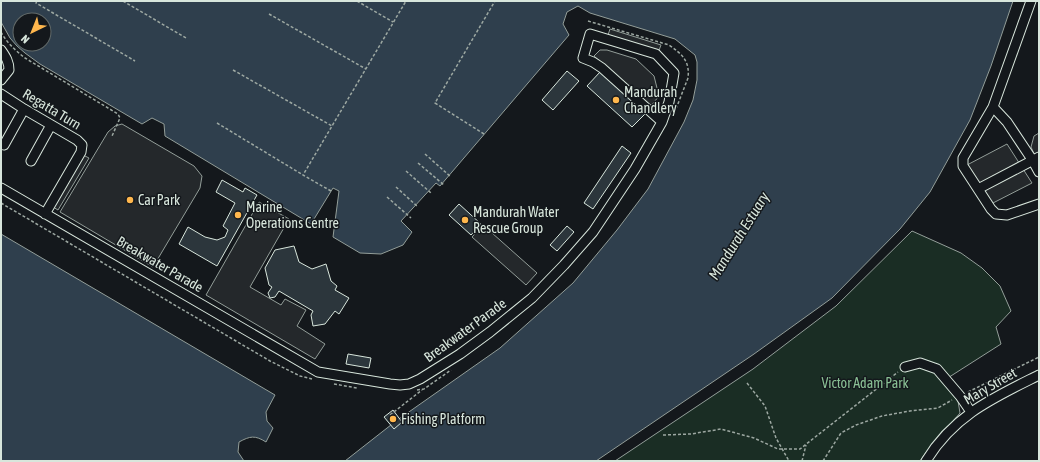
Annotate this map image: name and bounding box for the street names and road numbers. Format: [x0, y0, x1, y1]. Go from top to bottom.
street label: Regatta Turn [20, 85, 84, 133]
street label: Breakwater Parade [114, 233, 206, 295]
street label: Breakwater Parade [421, 295, 509, 365]
street label: Mary Street [961, 364, 1019, 408]

